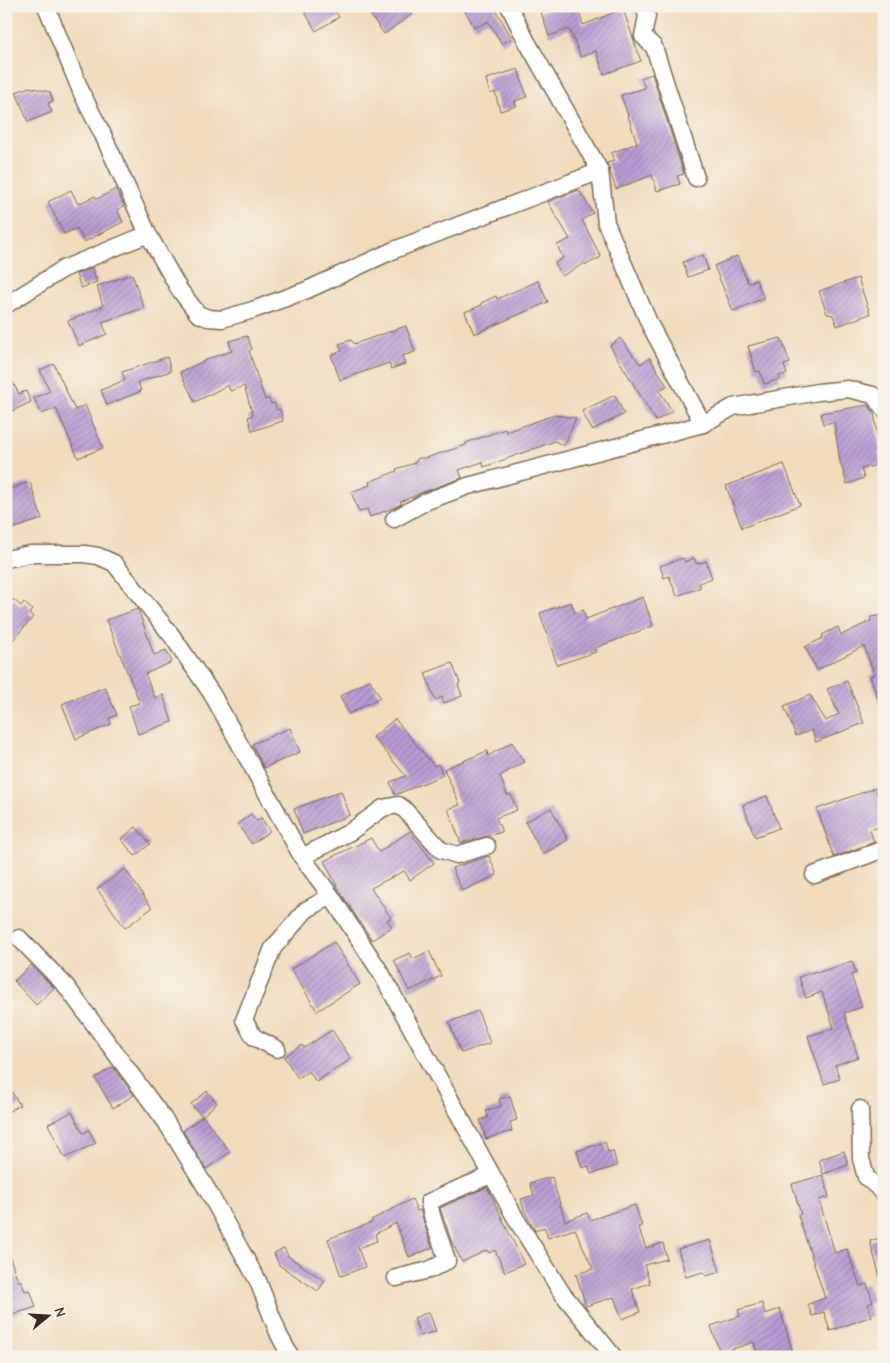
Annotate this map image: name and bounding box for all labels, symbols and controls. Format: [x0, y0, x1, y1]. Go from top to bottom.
north arrow [22, 1290, 72, 1340]
text: N [50, 1305, 69, 1319]

